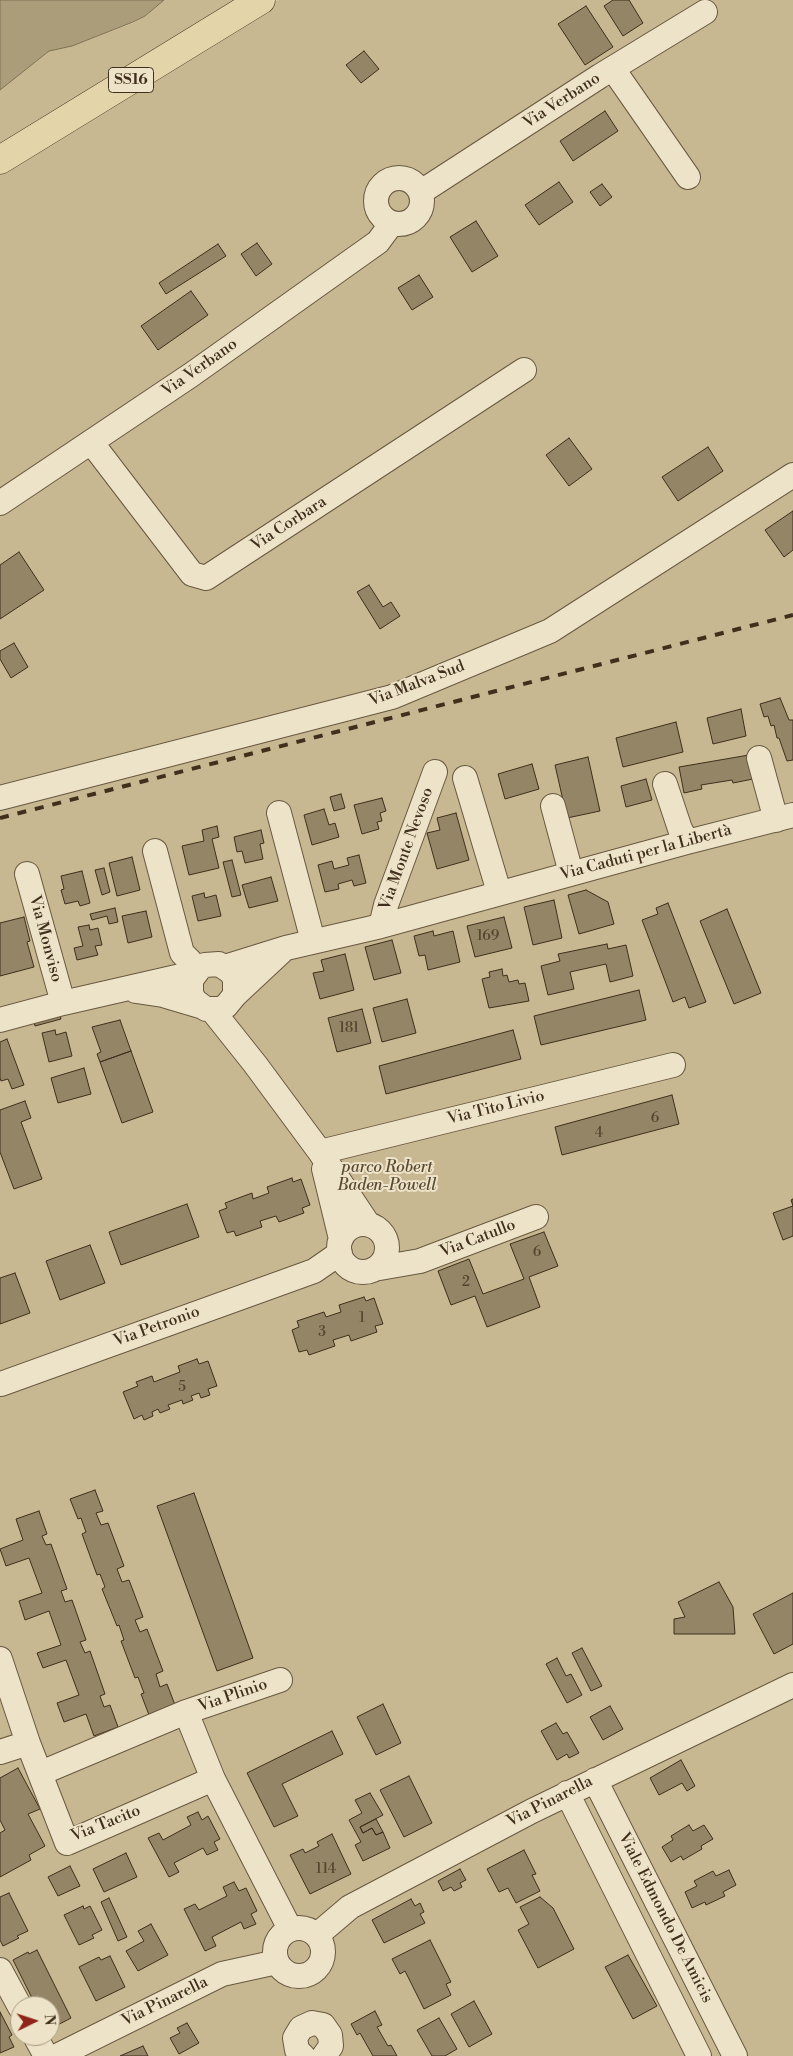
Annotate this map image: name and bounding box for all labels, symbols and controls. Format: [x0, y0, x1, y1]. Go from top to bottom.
road number: SS16 [108, 68, 154, 92]
street label: Via Verbano [520, 69, 604, 133]
street label: Via Verbano [158, 335, 242, 401]
street label: Via Corbara [248, 492, 330, 556]
street label: Via Malva Sud [366, 657, 468, 711]
street label: Via Monte Nevoso [376, 785, 438, 913]
street label: Via Caduti per la Libertà [558, 821, 734, 885]
street label: Via Monviso [24, 894, 66, 984]
house number: 169 [477, 929, 499, 945]
house number: 181 [339, 1021, 359, 1037]
street label: Via Tito Livio [445, 1087, 547, 1129]
house number: 6 [651, 1111, 659, 1127]
house number: 4 [595, 1126, 603, 1142]
park label: parco Robert Baden-Powell [338, 1158, 436, 1196]
street label: Via Catullo [437, 1216, 519, 1262]
house number: 6 [533, 1245, 541, 1261]
house number: 2 [462, 1275, 470, 1291]
street label: Via Petronio [111, 1303, 203, 1351]
house number: 1 [359, 1311, 365, 1327]
house number: 3 [318, 1325, 326, 1341]
house number: 5 [178, 1380, 186, 1396]
street label: Via Plinio [196, 1675, 270, 1717]
street label: Via Pinarella [504, 1772, 596, 1832]
street label: Via Tacito [68, 1801, 144, 1847]
street label: Viale Edmondo De Amicis [614, 1830, 716, 2006]
house number: 114 [316, 1862, 336, 1878]
street label: Via Pinarella [119, 1973, 211, 2031]
north arrow [10, 1996, 60, 2046]
text: N [40, 2014, 58, 2026]

